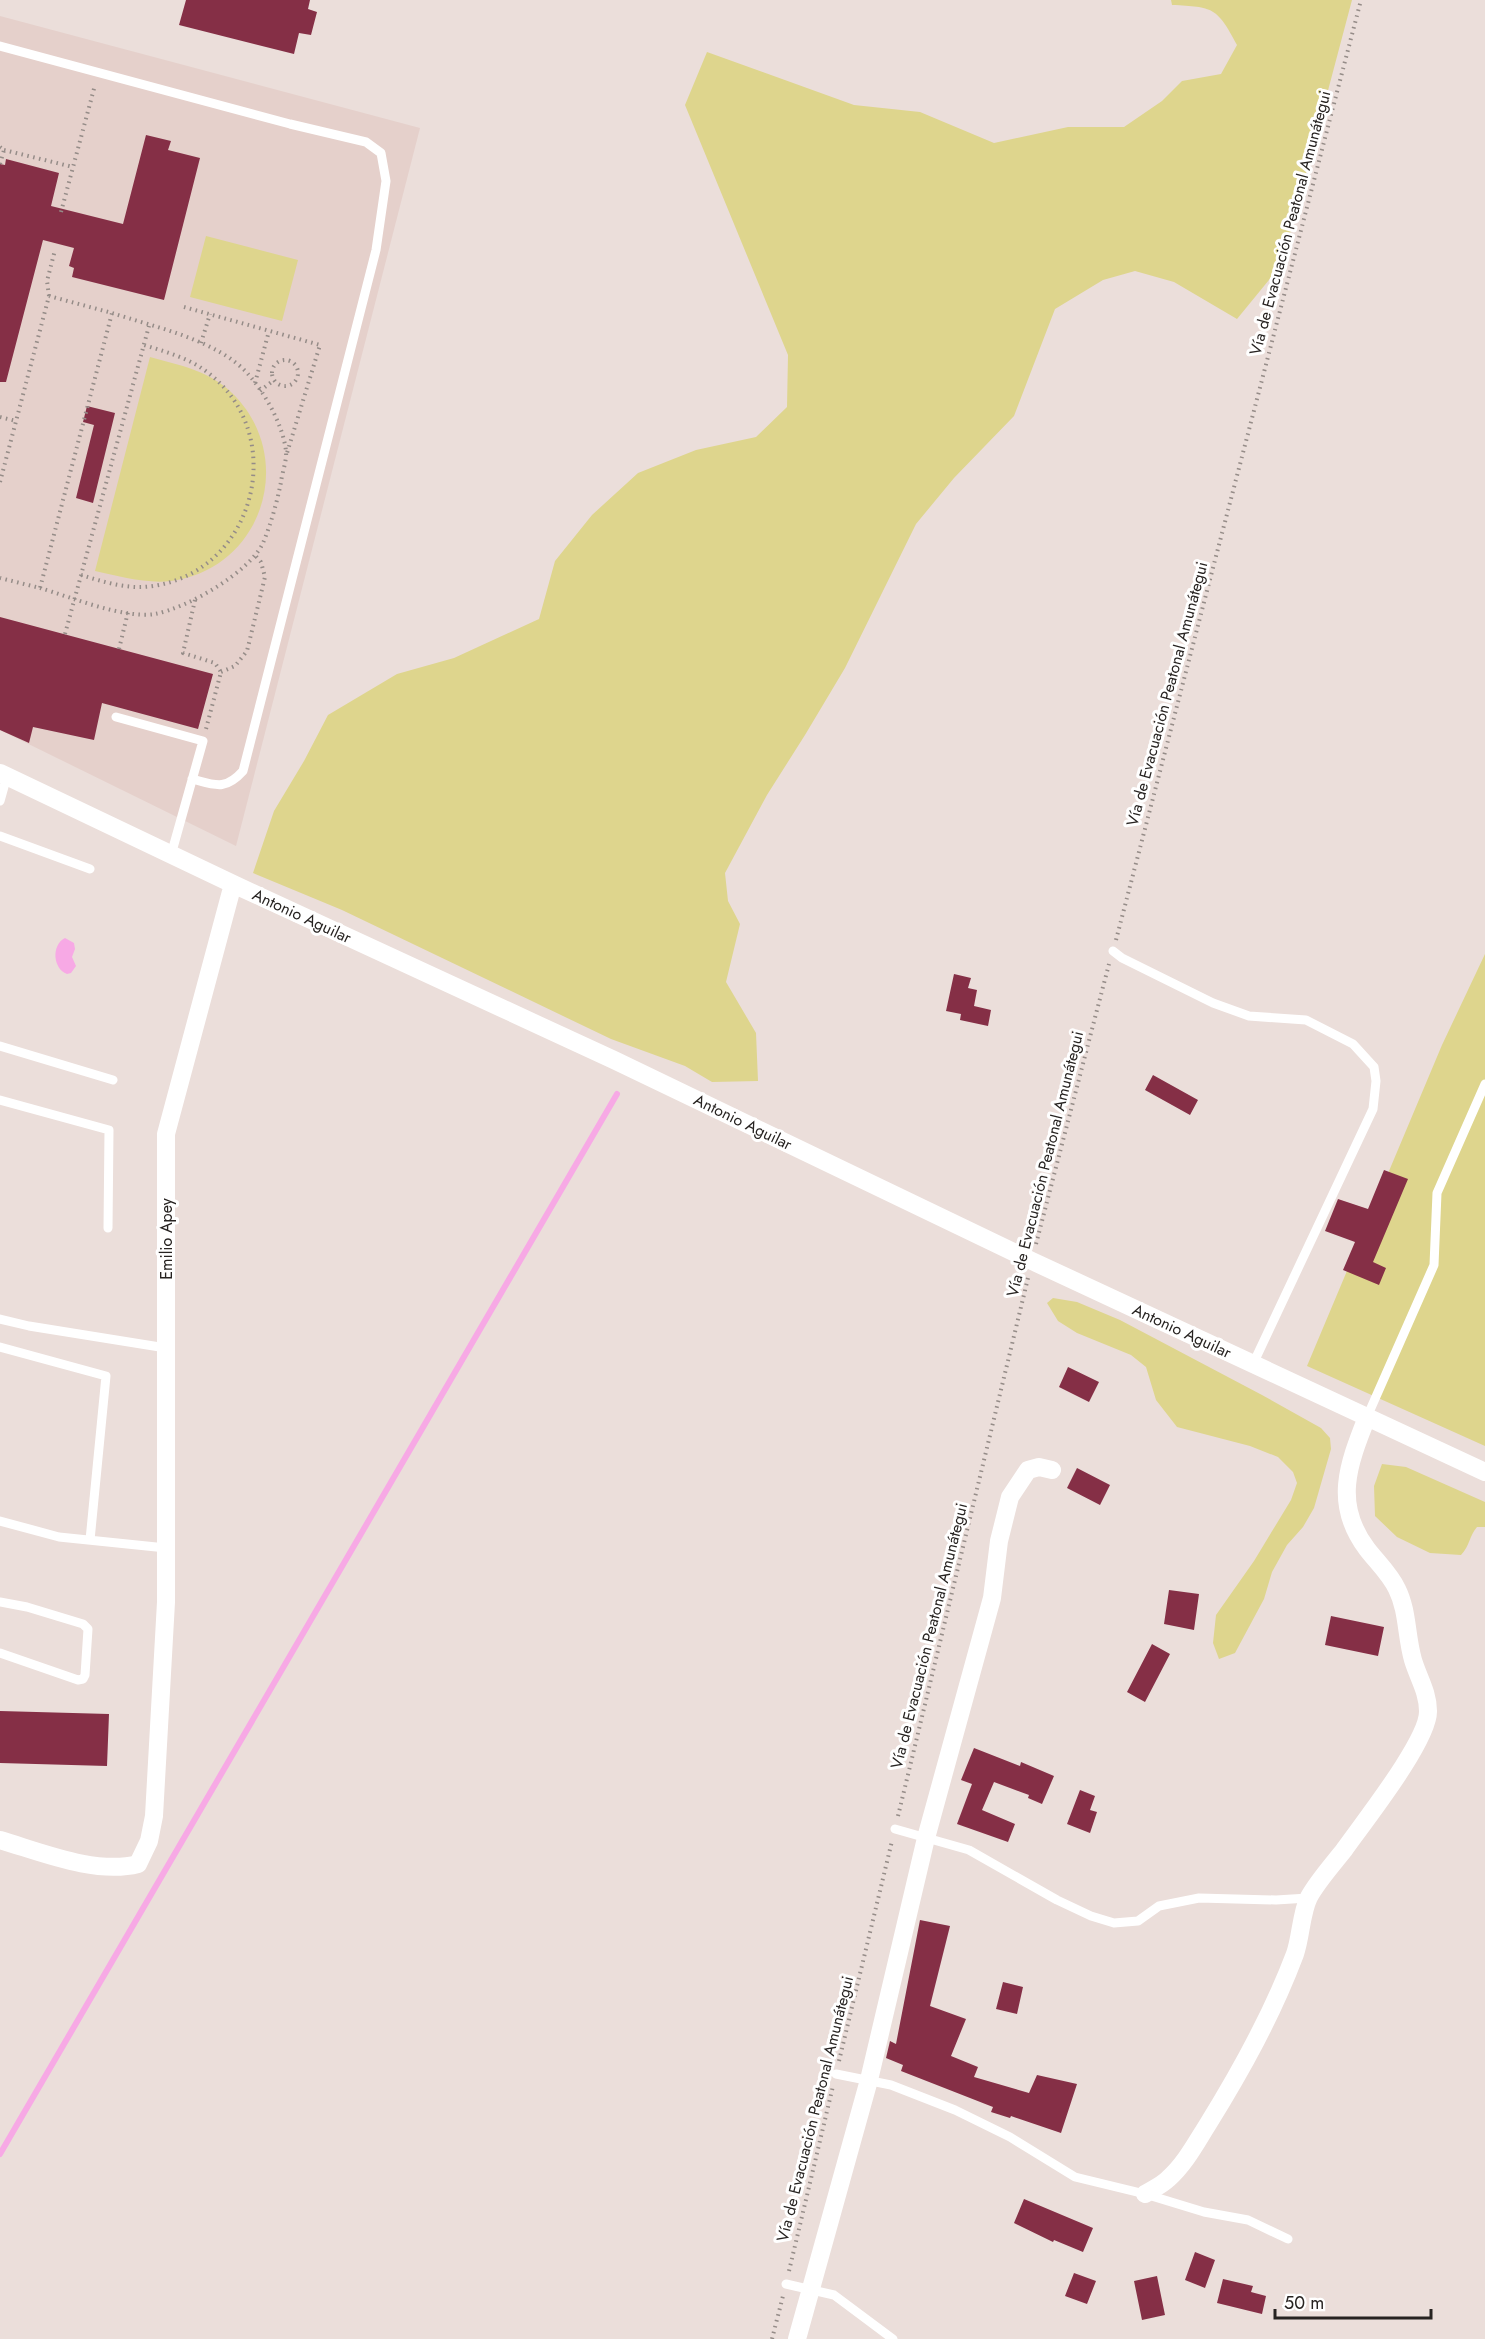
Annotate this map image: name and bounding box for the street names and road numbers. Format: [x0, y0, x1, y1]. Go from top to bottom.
street label: Vía de Evacuación Peatonal Amunátegui [1244, 88, 1336, 358]
street label: Vía de Evacuación Peatonal Amunátegui [1121, 559, 1213, 829]
street label: Antonio Aguilar [249, 883, 356, 949]
street label: Vía de Evacuación Peatonal Amunátegui [1001, 1029, 1089, 1299]
street label: Antonio Aguilar [690, 1088, 796, 1156]
street label: Emilio Apey [155, 1197, 178, 1280]
street label: Antonio Aguilar [1129, 1298, 1236, 1364]
street label: Vía de Evacuación Peatonal Amunátegui [885, 1501, 973, 1771]
street label: Vía de Evacuación Peatonal Amunátegui [771, 1974, 859, 2244]

